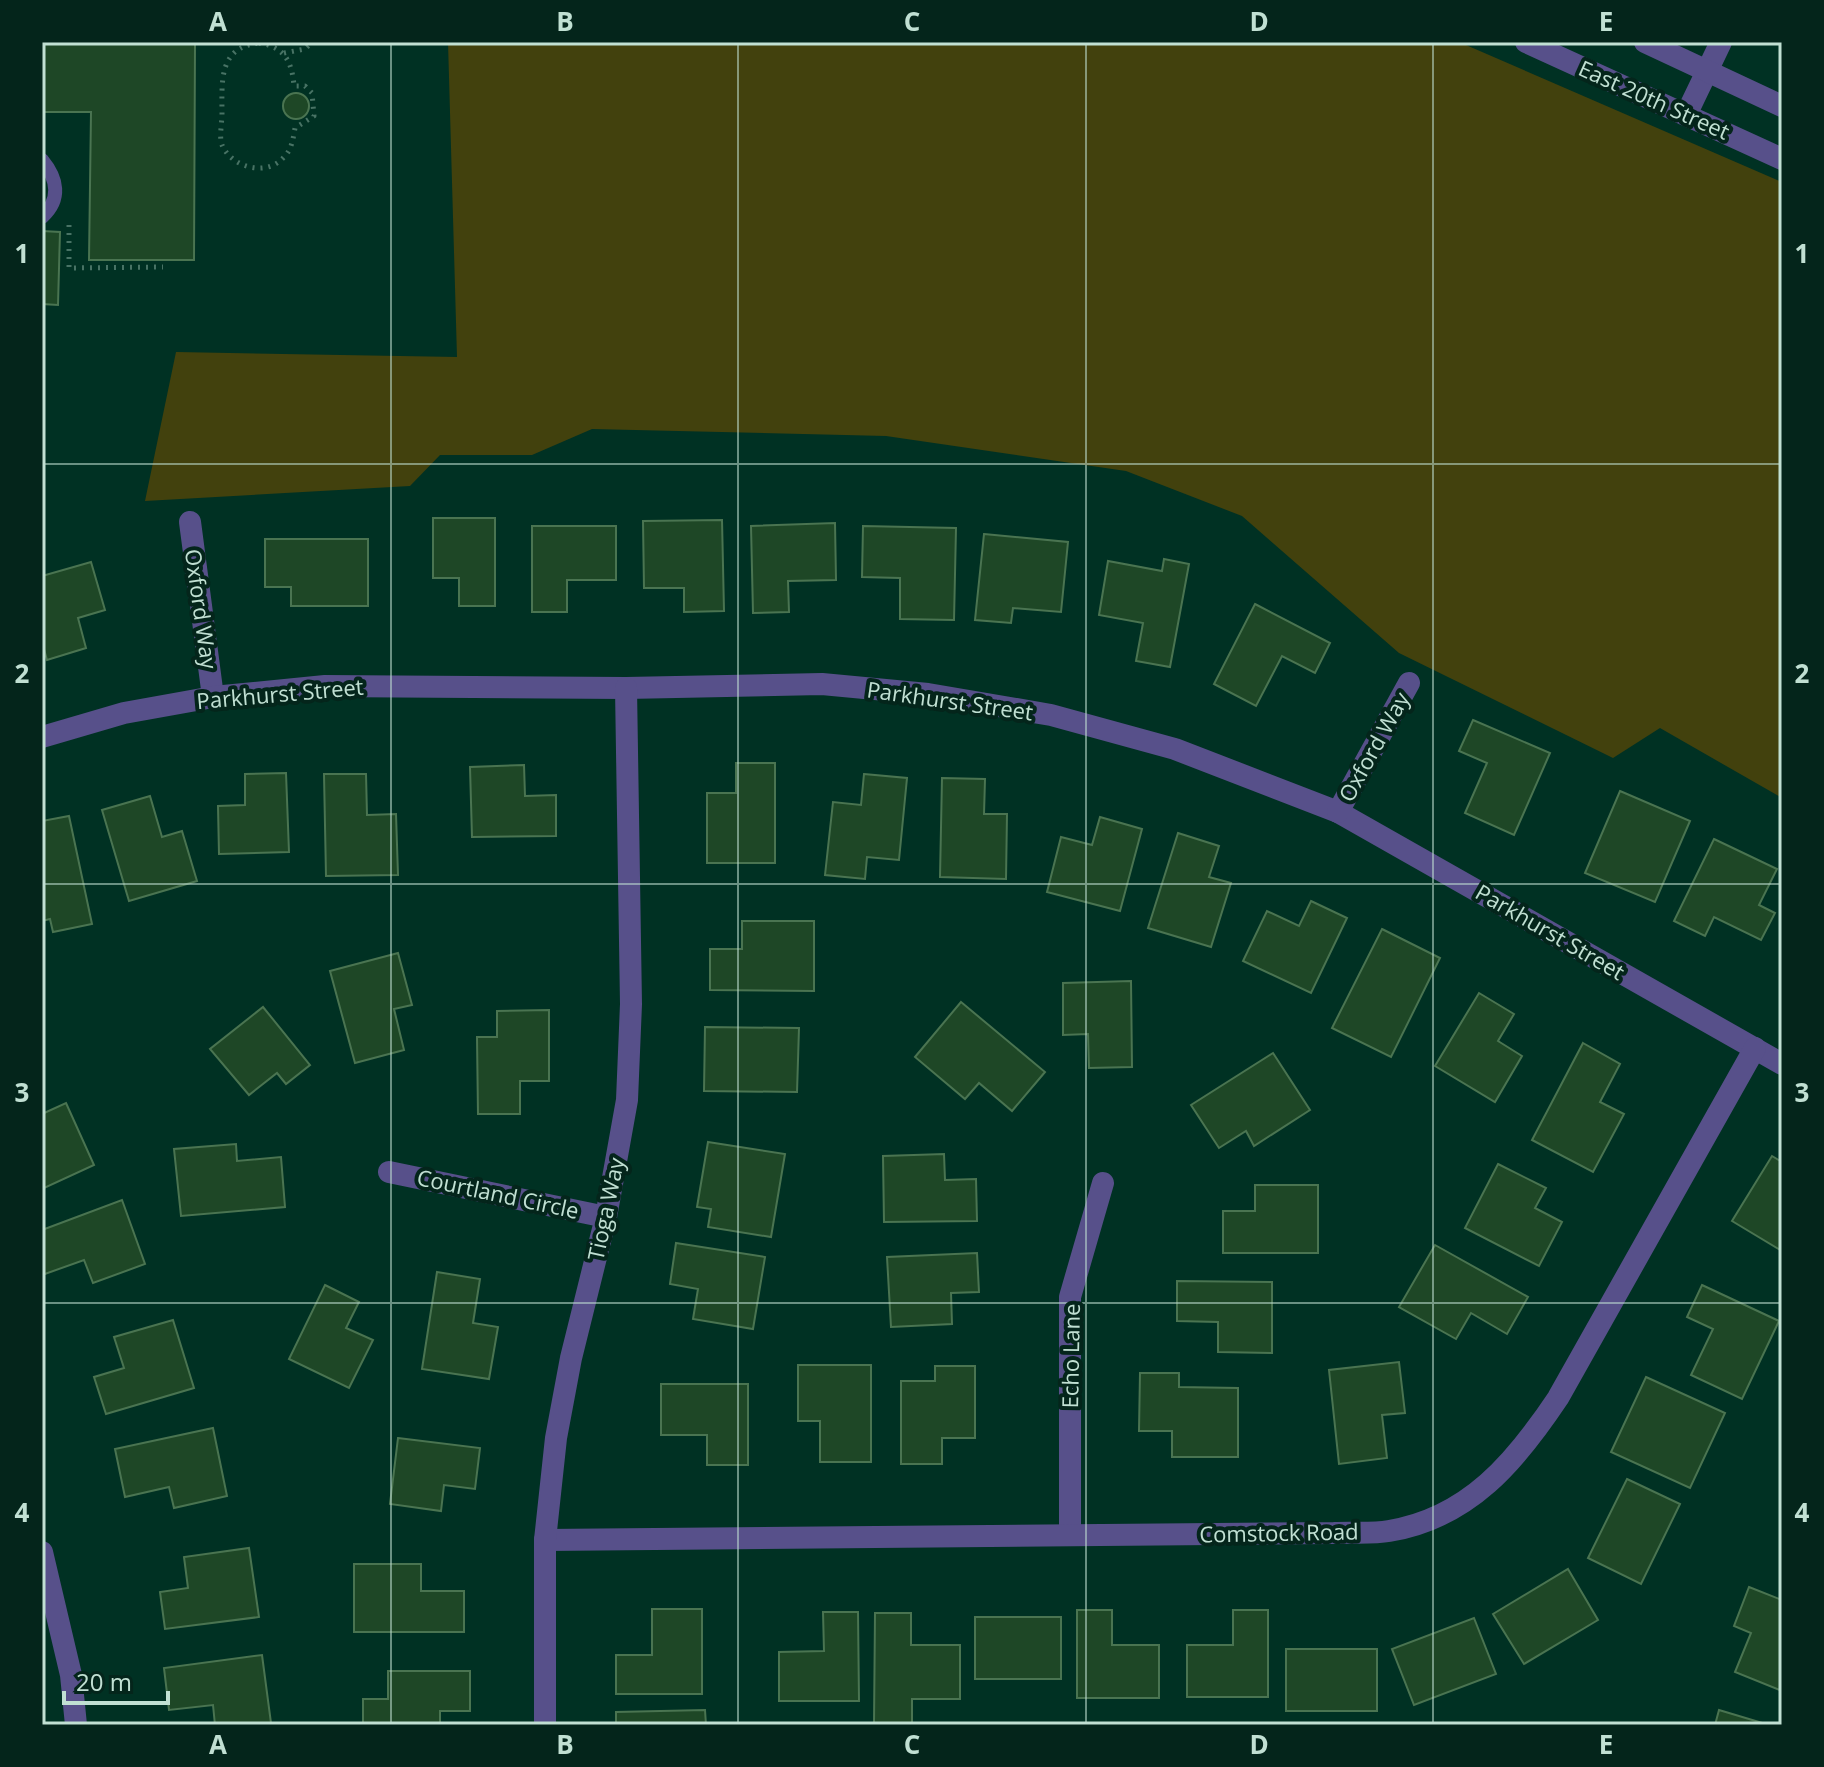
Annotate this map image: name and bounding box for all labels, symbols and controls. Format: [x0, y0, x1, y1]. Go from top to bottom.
text: A [209, 3, 227, 39]
text: B [556, 3, 574, 39]
text: C [904, 3, 920, 39]
text: D [1249, 3, 1269, 39]
text: E [1599, 3, 1613, 39]
street label: East 20th Street [1574, 52, 1735, 146]
text: 1 [15, 235, 29, 271]
text: 1 [1795, 235, 1809, 271]
street label: Oxford Way [179, 547, 225, 672]
text: 2 [15, 655, 30, 691]
text: 2 [1795, 655, 1810, 691]
street label: Parkhurst Street [195, 671, 365, 715]
street label: Parkhurst Street [865, 674, 1035, 727]
street label: Oxford Way [1331, 685, 1416, 807]
street label: Parkhurst Street [1470, 876, 1631, 986]
text: 3 [15, 1074, 29, 1110]
text: 3 [1795, 1074, 1809, 1110]
street label: Tioga Way [580, 1154, 631, 1263]
street label: Courtland Circle [415, 1161, 582, 1225]
street label: Echo Lane [1054, 1303, 1086, 1409]
text: 4 [15, 1494, 30, 1530]
text: 4 [1795, 1494, 1810, 1530]
street label: Comstock Road [1199, 1516, 1359, 1548]
scale bar [64, 1655, 168, 1705]
text: 20 m [76, 1665, 132, 1698]
text: A [209, 1726, 227, 1762]
text: B [556, 1726, 574, 1762]
text: C [904, 1726, 920, 1762]
text: D [1249, 1726, 1269, 1762]
text: E [1599, 1726, 1613, 1762]

